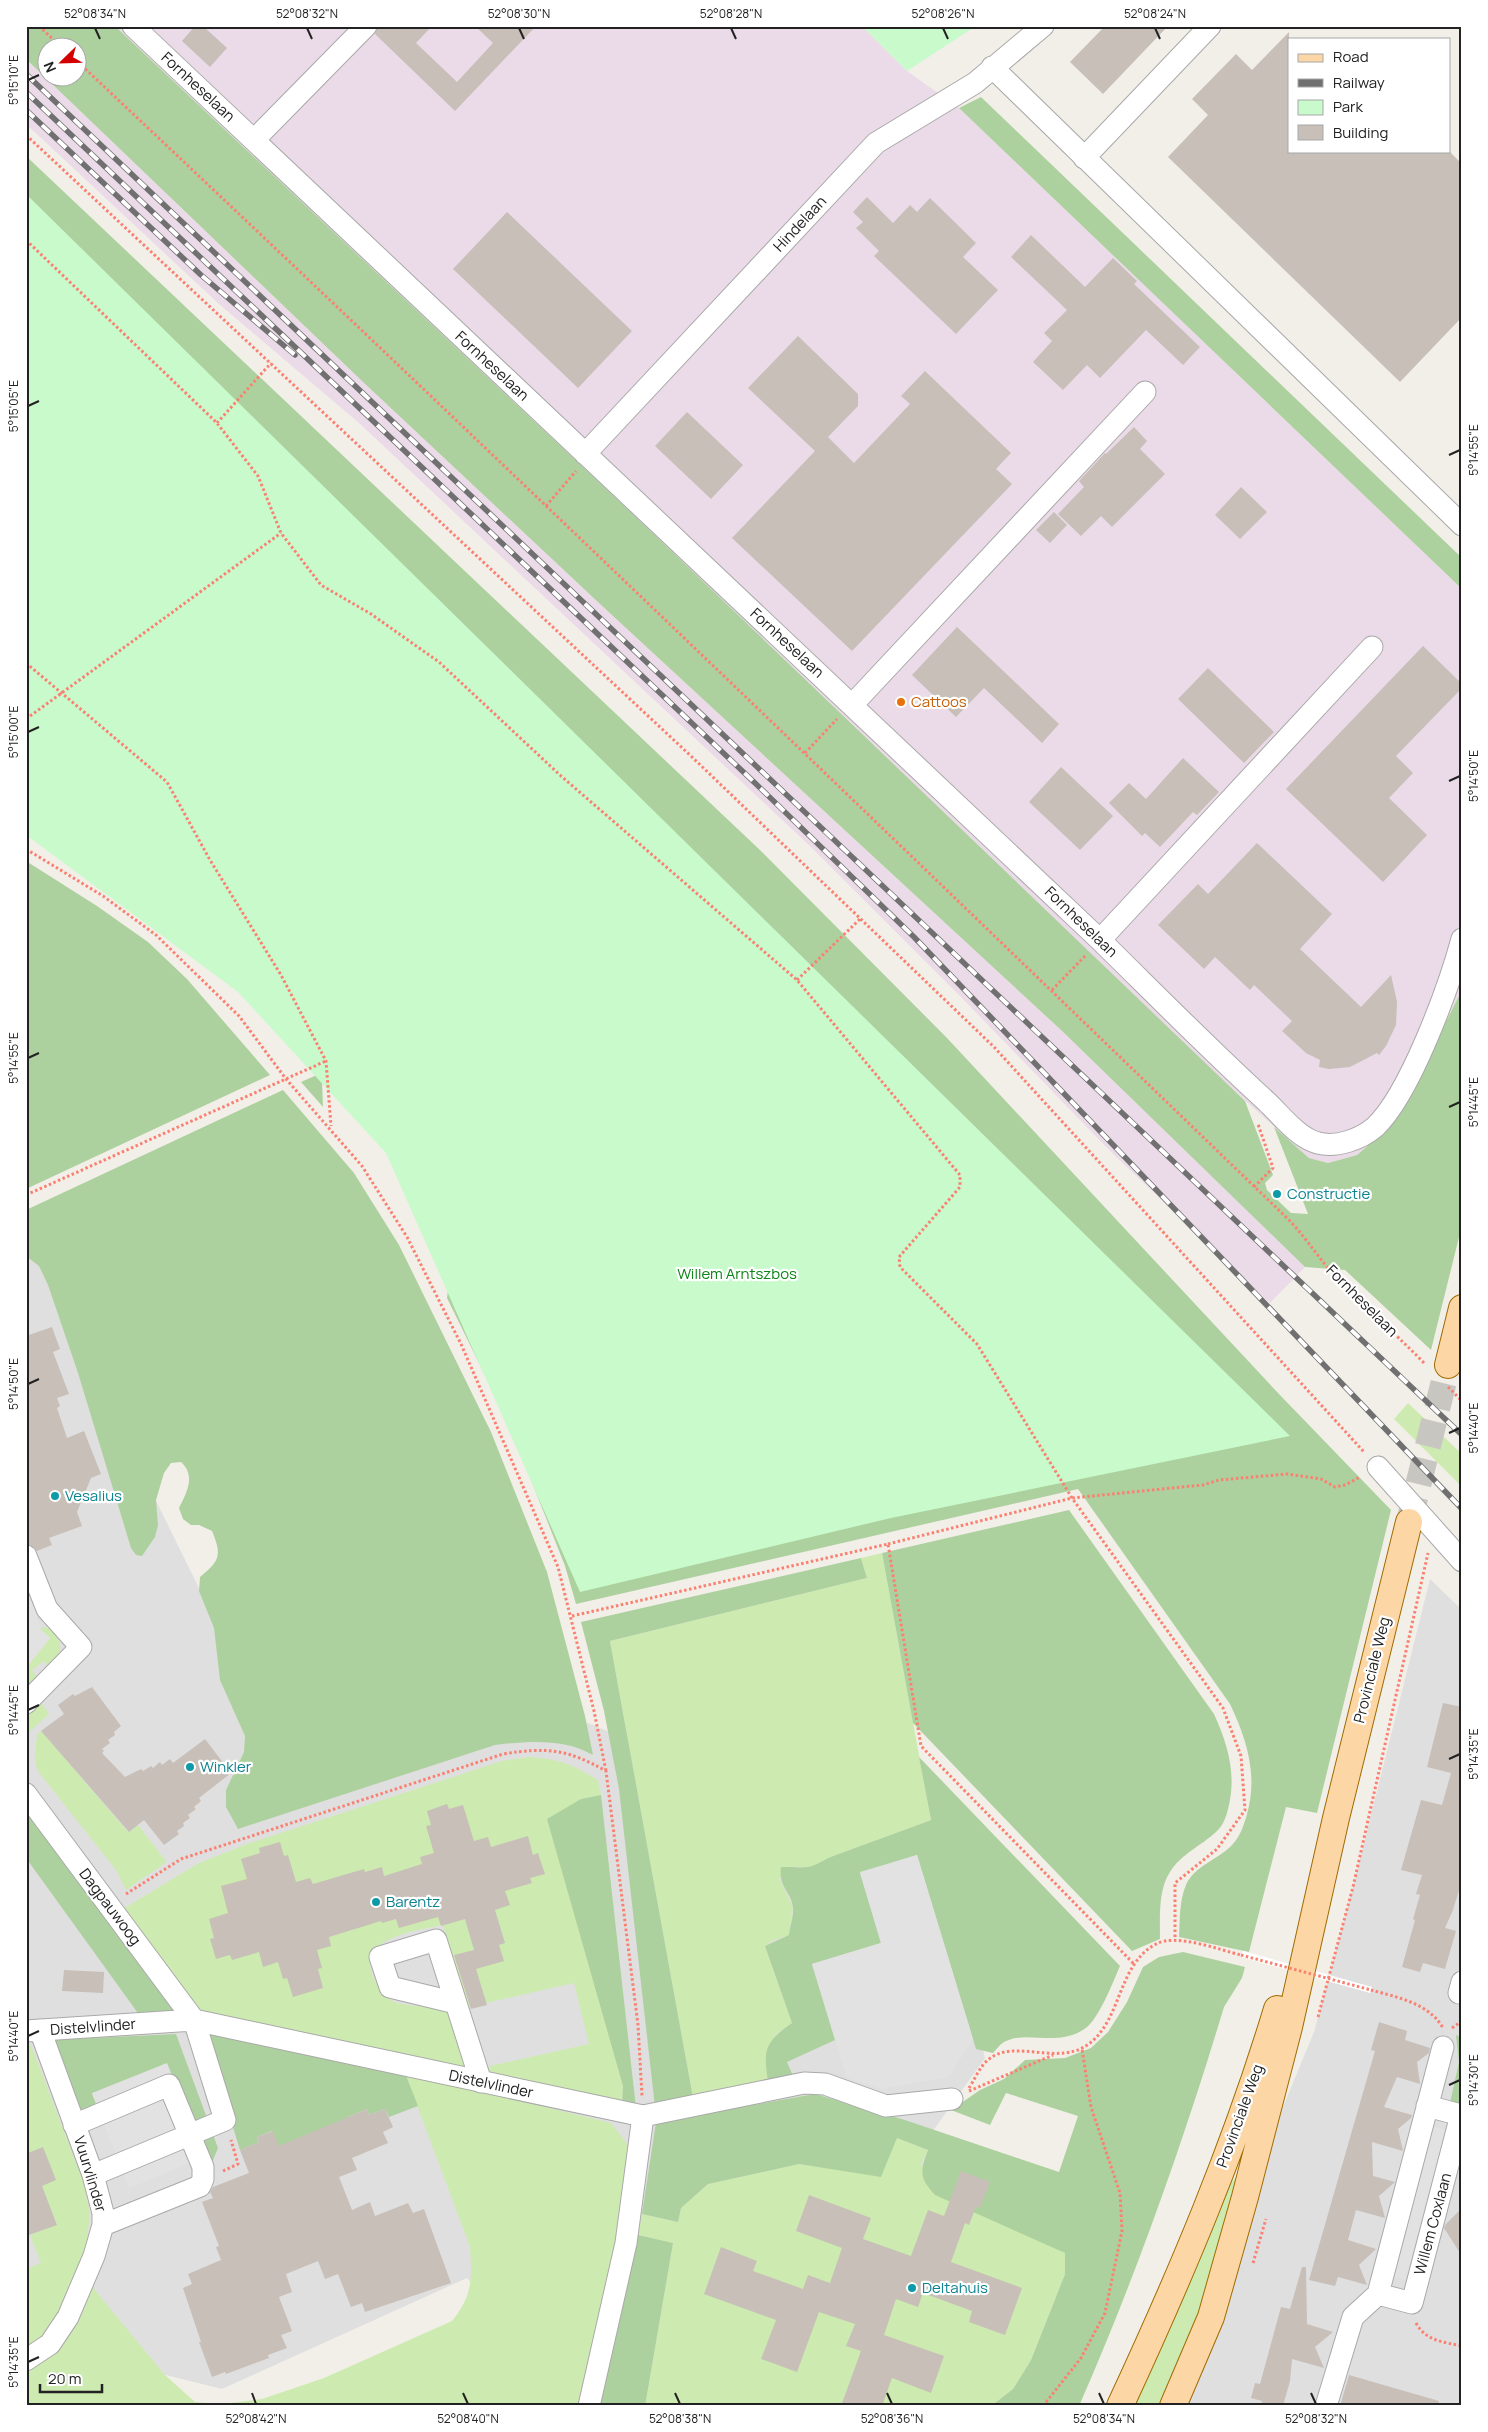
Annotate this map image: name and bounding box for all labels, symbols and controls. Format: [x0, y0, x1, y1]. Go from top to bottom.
text: 52°08'34"N [64, 5, 126, 22]
text: 52°08'32"N [276, 5, 338, 22]
text: 52°08'30"N [488, 5, 550, 22]
text: 52°08'28"N [700, 5, 762, 22]
text: 52°08'26"N [912, 5, 974, 22]
text: 52°08'24"N [1124, 5, 1186, 22]
north arrow [38, 38, 88, 88]
legend [1288, 38, 1450, 152]
text: Road [1333, 46, 1369, 67]
street label: Fornheselaan [157, 47, 240, 126]
text: 5°15'10"E [5, 55, 22, 105]
text: N [39, 59, 60, 76]
text: Railway [1333, 72, 1385, 93]
text: Park [1333, 96, 1363, 117]
text: Building [1333, 122, 1388, 143]
street label: Hindelaan [768, 191, 831, 256]
street label: Fornheselaan [451, 326, 534, 405]
text: 5°15'05"E [5, 380, 22, 432]
text: 5°14'55"E [1465, 424, 1482, 476]
street label: Fornheselaan [746, 603, 829, 682]
place label: Cattoos [911, 691, 967, 712]
marker: Cattoos [895, 696, 907, 708]
text: 5°15'00"E [5, 705, 22, 758]
text: 5°14'50"E [1465, 750, 1482, 802]
street label: Fornheselaan [1040, 881, 1122, 962]
text: 5°14'55"E [5, 1032, 22, 1084]
text: 5°14'45"E [1465, 1077, 1482, 1127]
place label: Constructie [1287, 1183, 1371, 1204]
marker: Constructie [1271, 1188, 1283, 1200]
street label: Fornheselaan [1322, 1260, 1403, 1341]
park label: Willem Arntszbos [677, 1263, 797, 1284]
text: 5°14'50"E [5, 1358, 22, 1410]
text: 5°14'40"E [1465, 1402, 1482, 1453]
place label: Vesalius [65, 1485, 122, 1506]
marker: Vesalius [49, 1490, 61, 1502]
street label: Provinciale Weg [1348, 1615, 1395, 1725]
text: 5°14'45"E [5, 1685, 22, 1735]
text: 5°14'35"E [1465, 1728, 1482, 1780]
place label: Winkler [200, 1756, 252, 1777]
marker: Winkler [184, 1761, 196, 1773]
street label: Dagpauwoog [75, 1864, 146, 1949]
place label: Barentz [386, 1891, 440, 1912]
marker: Barentz [370, 1896, 382, 1908]
text: 5°14'40"E [5, 2010, 22, 2061]
street label: Distelvlinder [49, 2013, 137, 2040]
text: 5°14'30"E [1465, 2054, 1482, 2106]
street label: Provinciale Weg [1211, 2061, 1268, 2171]
street label: Distelvlinder [447, 2064, 536, 2103]
street label: Vuurvlinder [69, 2133, 112, 2215]
street label: Willem Coxlaan [1409, 2170, 1456, 2277]
place label: Deltahuis [922, 2277, 988, 2298]
marker: Deltahuis [906, 2282, 918, 2294]
text: 5°14'35"E [5, 2336, 22, 2388]
scale bar [40, 2362, 102, 2394]
text: 20 m [48, 2368, 81, 2389]
text: 52°08'42"N [225, 2410, 287, 2427]
text: 52°08'40"N [437, 2410, 499, 2427]
text: 52°08'38"N [649, 2410, 711, 2427]
text: 52°08'36"N [861, 2410, 923, 2427]
text: 52°08'34"N [1073, 2410, 1135, 2427]
text: 52°08'32"N [1285, 2410, 1347, 2427]

